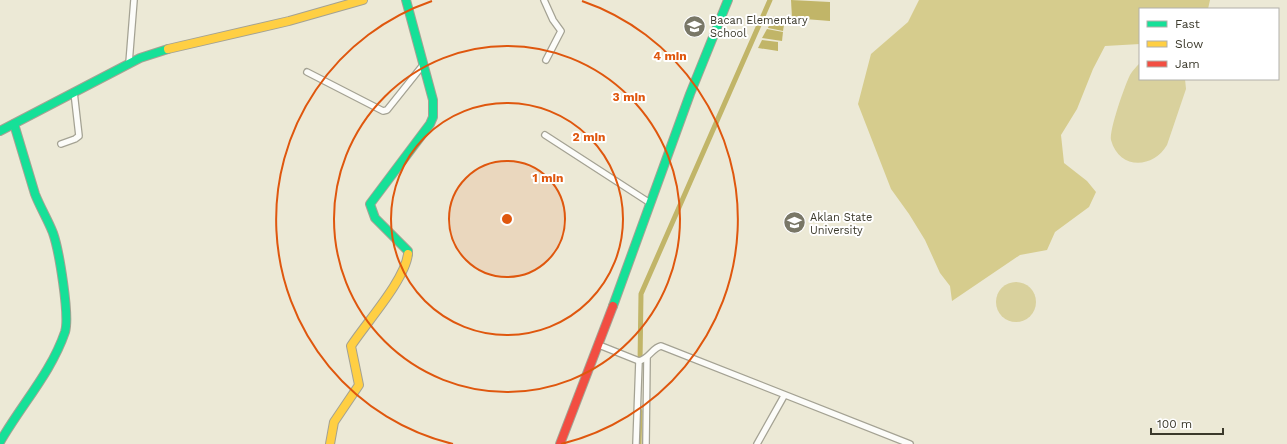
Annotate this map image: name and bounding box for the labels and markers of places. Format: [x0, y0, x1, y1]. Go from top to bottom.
school or university icon: Bacan Elementary School [681, 13, 707, 39]
place label: Bacan Elementary School [710, 14, 808, 40]
school or university icon: Aklan State University [782, 210, 808, 236]
place label: Aklan State University [810, 211, 872, 237]
centre of rings [500, 212, 514, 226]

